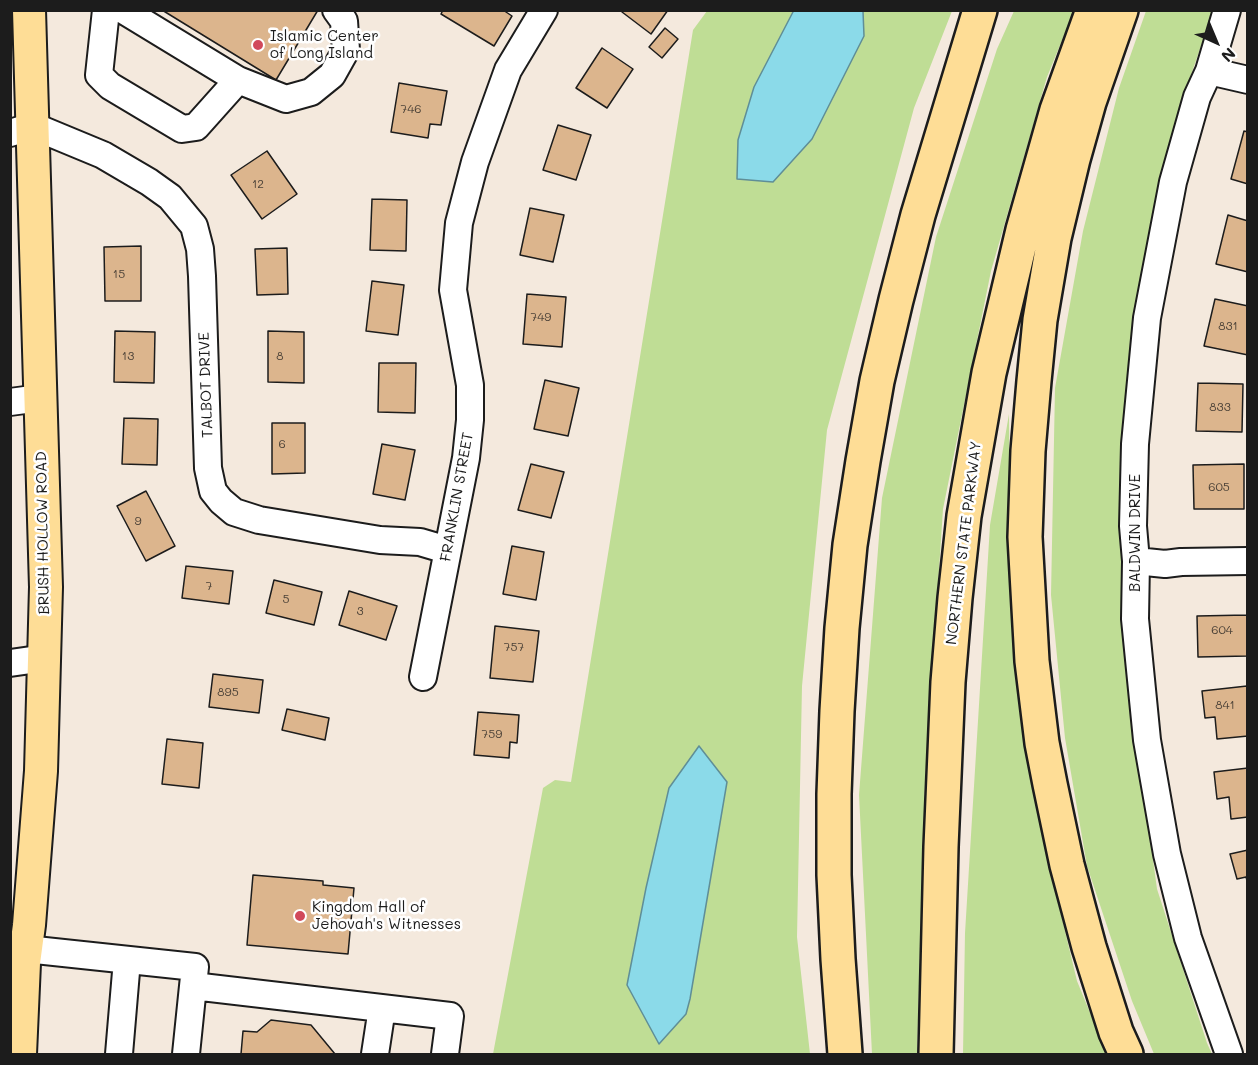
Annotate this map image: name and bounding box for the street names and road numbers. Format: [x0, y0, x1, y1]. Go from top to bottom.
street label: TALBOT DRIVE [195, 332, 217, 438]
street label: FRANKLIN STREET [437, 431, 477, 563]
street label: NORTHERN STATE PARKWAY [943, 440, 985, 646]
street label: BRUSH HOLLOW ROAD [33, 451, 53, 615]
street label: BALDWIN DRIVE [1126, 474, 1144, 592]

